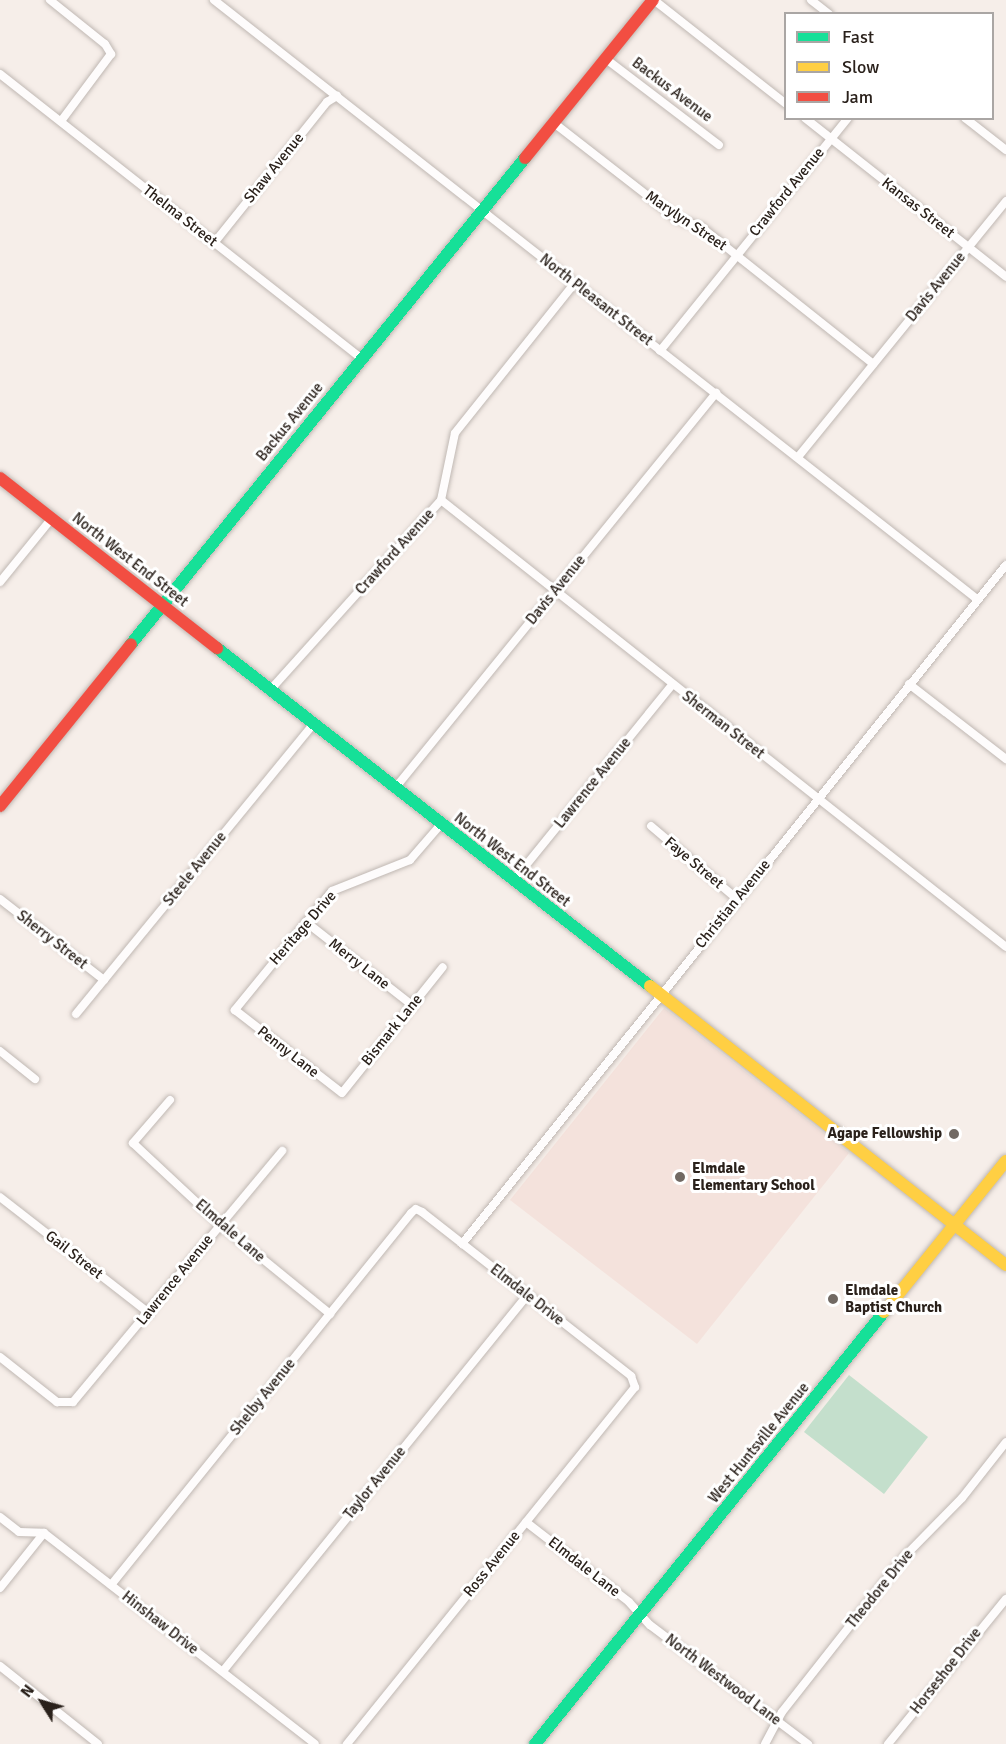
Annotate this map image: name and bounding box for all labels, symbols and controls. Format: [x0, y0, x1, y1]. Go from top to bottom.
legend [784, 12, 994, 120]
text: Fast [842, 26, 874, 48]
street label: Backus Avenue [628, 54, 716, 126]
text: Slow [842, 56, 879, 78]
text: Jam [842, 86, 873, 108]
street label: Shaw Avenue [240, 129, 308, 207]
street label: Crawford Avenue [746, 144, 828, 240]
street label: Kansas Street [878, 174, 958, 242]
street label: Thelma Street [139, 181, 221, 251]
street label: Marylyn Street [642, 187, 730, 255]
street label: Davis Avenue [902, 249, 970, 325]
street label: North Pleasant Street [536, 250, 656, 350]
street label: Backus Avenue [253, 379, 327, 465]
street label: Crawford Avenue [352, 505, 438, 599]
street label: North West End Street [68, 509, 192, 611]
street label: Davis Avenue [522, 552, 590, 628]
street label: Sherman Street [678, 687, 768, 763]
street label: Lawrence Avenue [551, 734, 635, 832]
street label: North West End Street [450, 809, 574, 911]
street label: Steele Avenue [160, 828, 230, 910]
street label: Faye Street [661, 833, 727, 893]
street label: Christian Avenue [692, 856, 774, 952]
street label: Heritage Drive [266, 887, 340, 969]
street label: Sherry Street [13, 907, 91, 973]
street label: Merry Lane [325, 935, 393, 993]
street label: Bismark Lane [358, 991, 426, 1069]
street label: Penny Lane [254, 1022, 322, 1082]
place label: Agape Fellowship [827, 1125, 942, 1143]
marker: Agape Fellowship [947, 1127, 961, 1141]
place label: Elmdale Elementary School [692, 1159, 815, 1194]
marker: Elmdale Elementary School [673, 1170, 687, 1184]
street label: Elmdale Lane [191, 1196, 269, 1266]
street label: Gail Street [42, 1227, 106, 1283]
street label: Lawrence Avenue [133, 1231, 217, 1329]
street label: Elmdale Drive [486, 1261, 568, 1329]
place label: Elmdale Baptist Church [845, 1281, 942, 1316]
marker: Elmdale Baptist Church [826, 1292, 840, 1306]
street label: Shelby Avenue [227, 1355, 299, 1439]
street label: West Huntsville Avenue [705, 1379, 813, 1507]
street label: Taylor Avenue [340, 1443, 410, 1523]
street label: Ross Avenue [460, 1527, 524, 1601]
street label: Elmdale Lane [544, 1533, 624, 1601]
street label: Theodore Drive [843, 1546, 917, 1632]
street label: Hinshaw Drive [118, 1588, 202, 1658]
street label: Horseshoe Drive [907, 1624, 985, 1718]
street label: North Westwood Lane [661, 1631, 785, 1729]
north arrow [12, 1672, 72, 1732]
text: N [16, 1681, 39, 1702]

